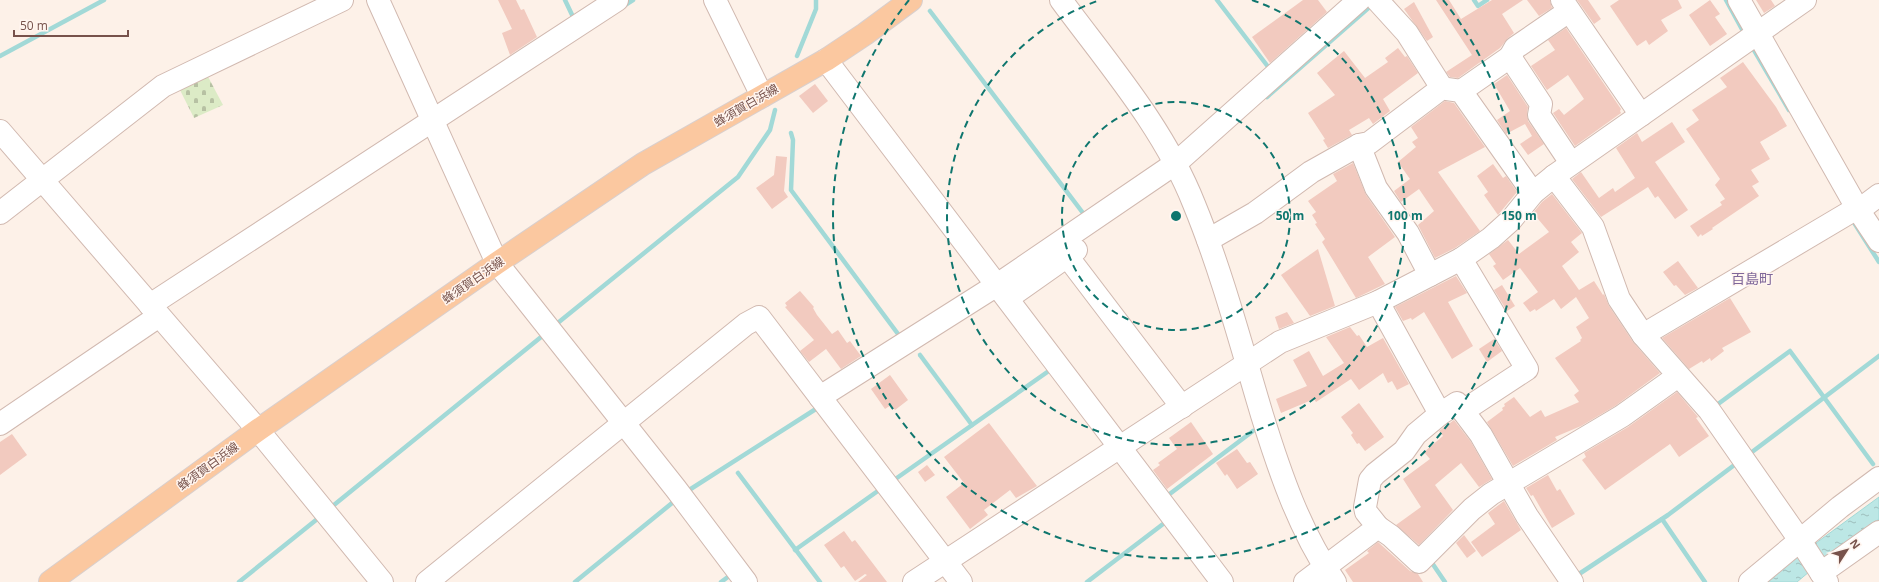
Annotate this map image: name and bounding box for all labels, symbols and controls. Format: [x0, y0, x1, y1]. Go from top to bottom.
scale bar [14, 12, 128, 38]
text: 50 m [20, 17, 48, 34]
street label: 蜂須賀白浜線 [711, 80, 781, 130]
text: 50 m [1276, 207, 1304, 224]
text: 100 m [1387, 207, 1423, 224]
text: 150 m [1501, 207, 1537, 224]
centre of rings [1169, 209, 1183, 223]
street label: 蜂須賀白浜線 [439, 252, 507, 308]
district label: 百島町 [1731, 269, 1773, 288]
street label: 蜂須賀白浜線 [174, 438, 242, 494]
north arrow [1827, 530, 1867, 570]
text: N [1847, 536, 1864, 552]

